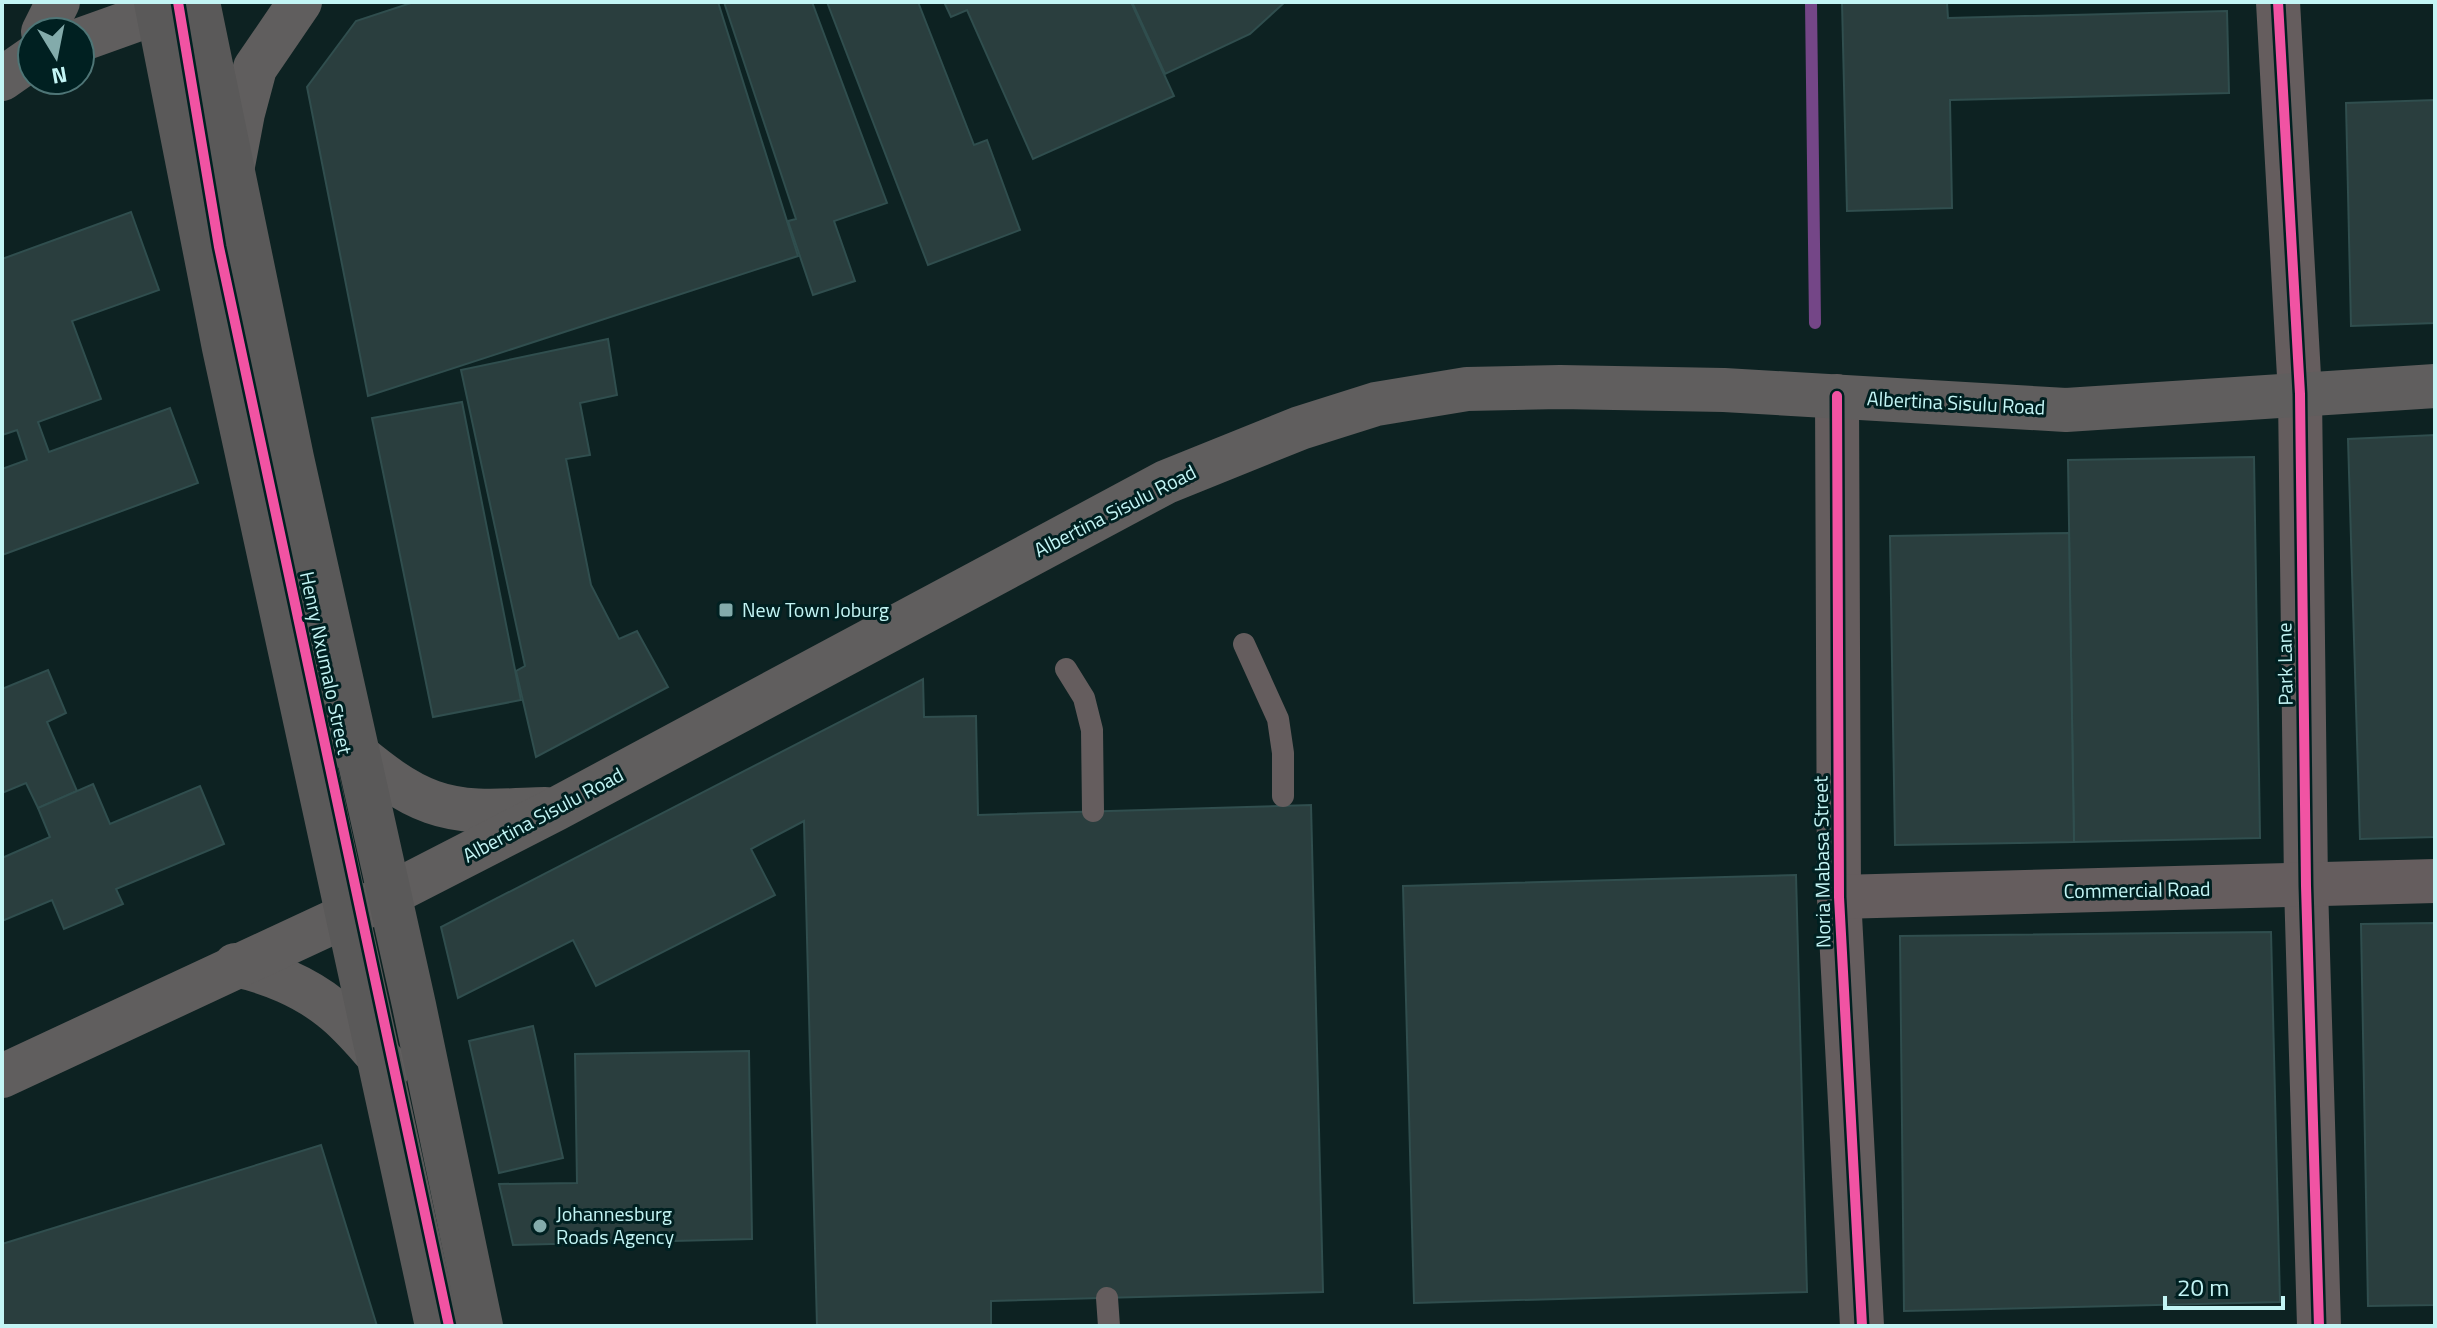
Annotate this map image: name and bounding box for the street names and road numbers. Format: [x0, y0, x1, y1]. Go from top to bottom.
street label: Albertina Sisulu Road [1866, 382, 2046, 423]
street label: Albertina Sisulu Road [1028, 456, 1201, 565]
street label: Henry Nxumalo Street [292, 569, 361, 757]
street label: Park Lane [2268, 622, 2301, 706]
street label: Albertina Sisulu Road [457, 759, 629, 870]
street label: Noria Mabasa Street [1804, 776, 1839, 948]
street label: Commercial Road [2063, 873, 2211, 906]

